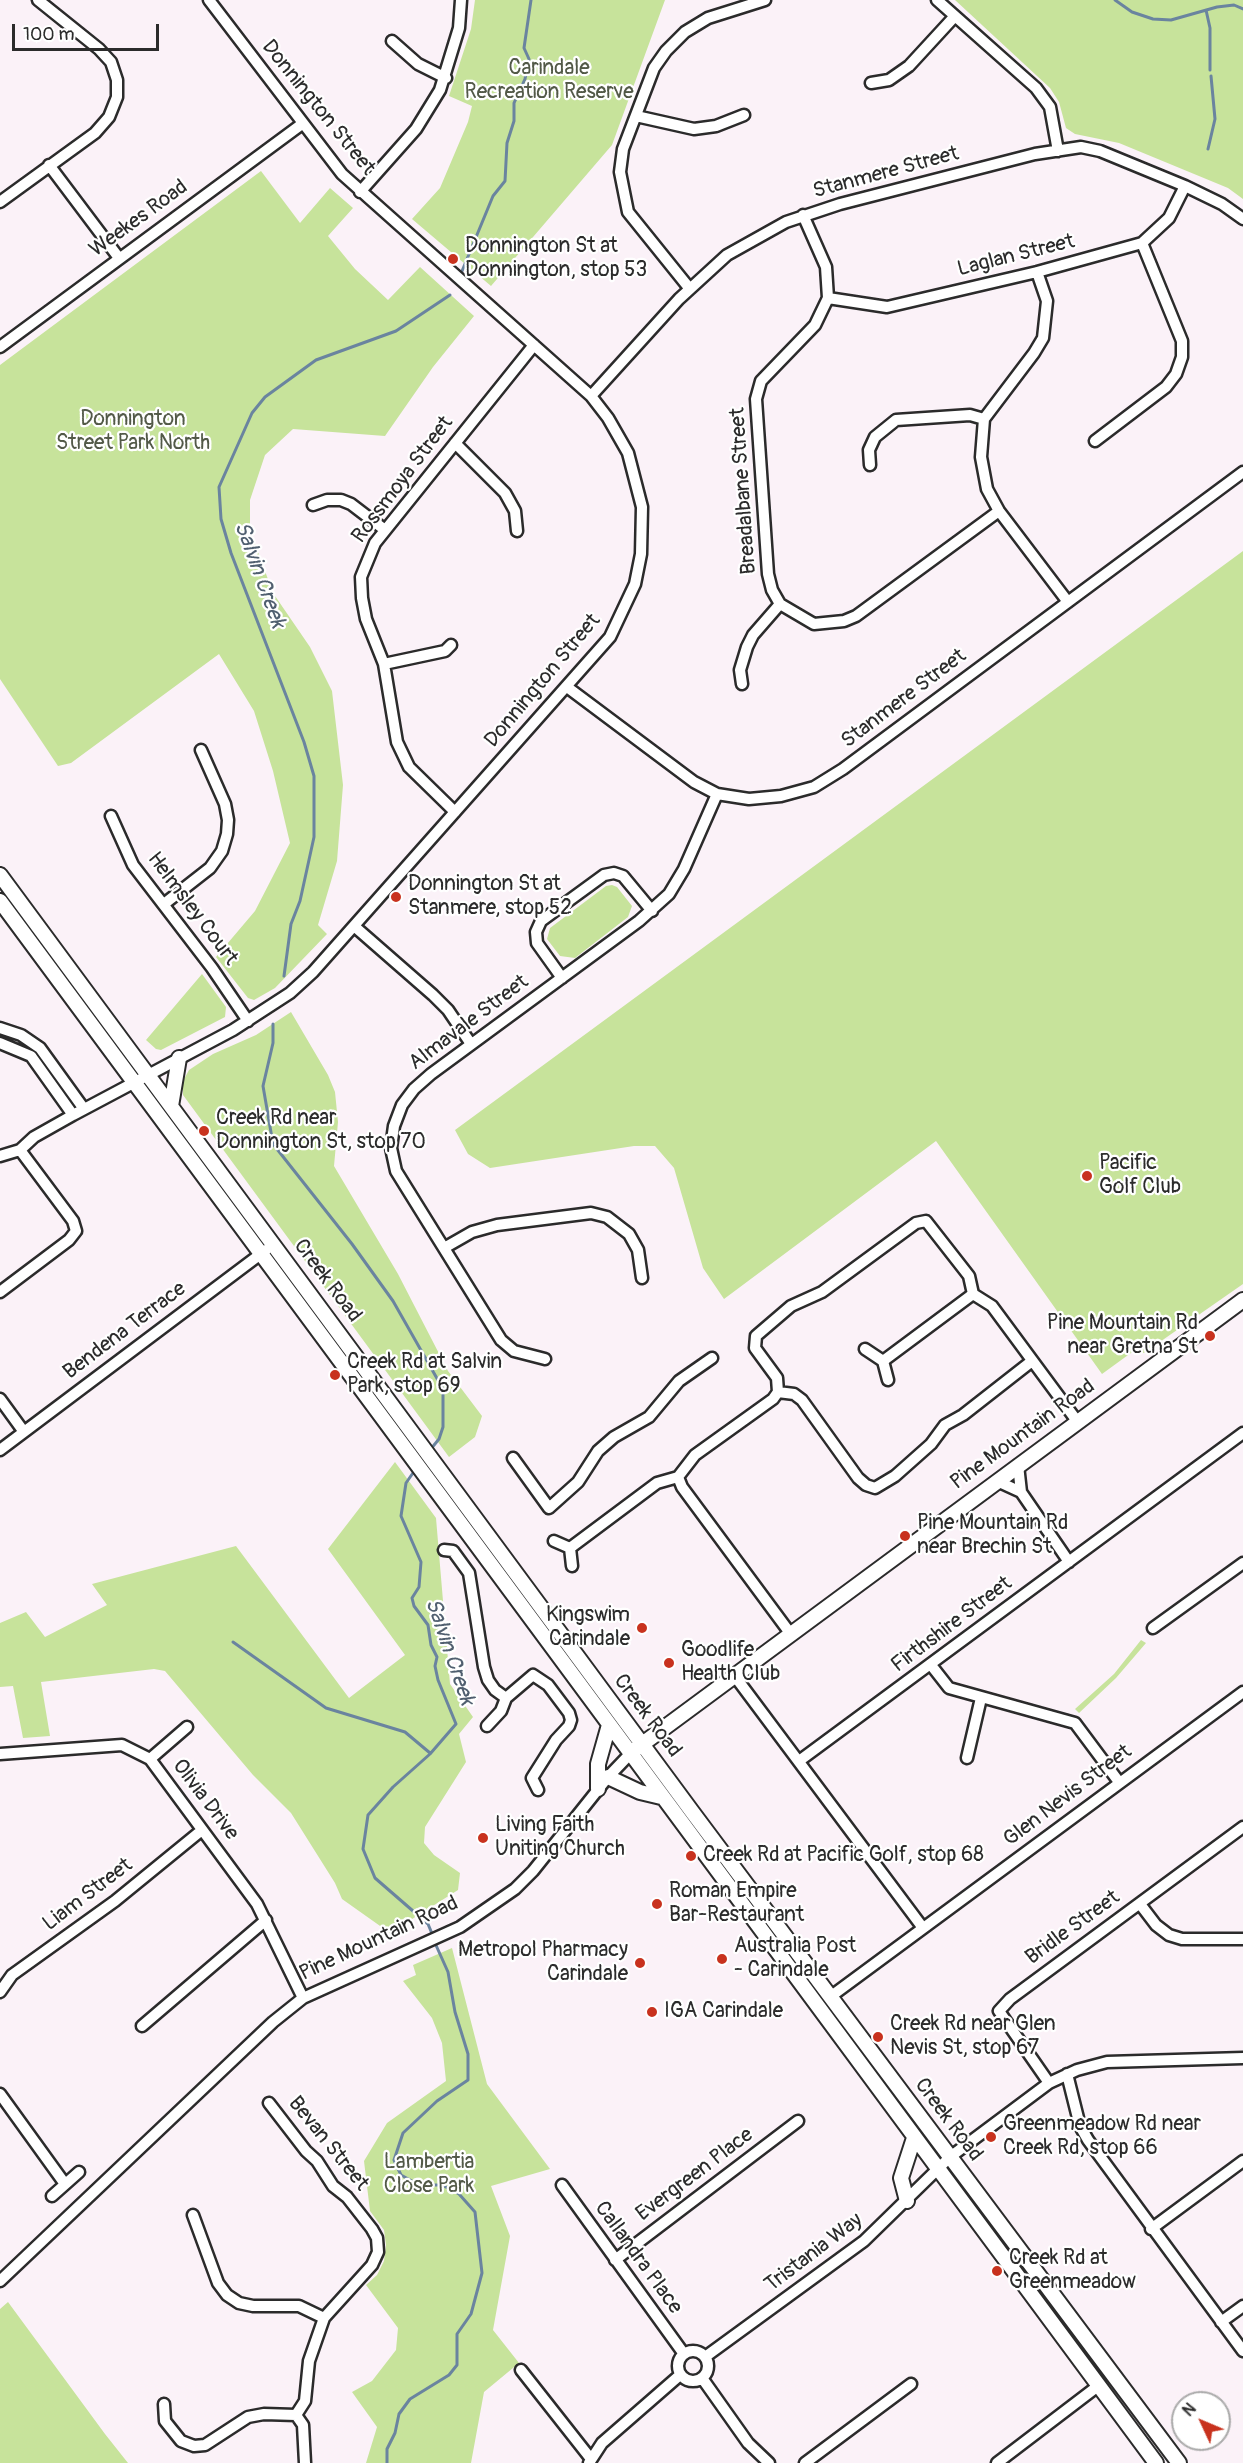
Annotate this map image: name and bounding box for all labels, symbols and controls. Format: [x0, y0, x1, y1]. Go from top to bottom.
scale bar [15, 12, 162, 50]
text: 100 m [23, 23, 75, 46]
street label: Donnington Street [256, 35, 380, 181]
park label: Carindale Recreation Reserve [464, 56, 634, 106]
street label: Stanmere Street [810, 141, 962, 205]
street label: Weekes Road [85, 175, 193, 263]
street label: Laglan Street [955, 229, 1077, 283]
place label: Donnington St at Donnington, stop 53 [465, 234, 647, 284]
marker: Donnington St at Donnington, stop 53 [446, 252, 460, 266]
park label: Donnington Street Park North [56, 407, 210, 457]
street label: Breadalbane Street [726, 407, 762, 575]
street label: Rossmoya Street [347, 412, 459, 548]
water label: Salvin Creek [228, 518, 290, 632]
street label: Donnington Street [480, 609, 606, 753]
street label: Stanmere Street [837, 644, 971, 754]
street label: Helmsley Court [141, 847, 243, 971]
place label: Donnington St at Stanmere, stop 52 [408, 872, 572, 922]
marker: Donnington St at Stanmere, stop 52 [389, 890, 403, 904]
street label: Almavale Street [404, 970, 534, 1076]
place label: Creek Rd near Donnington St, stop 70 [216, 1106, 426, 1156]
marker: Creek Rd near Donnington St, stop 70 [197, 1124, 211, 1138]
place label: Pacific Golf Club [1099, 1151, 1181, 1201]
marker: Pacific Golf Club [1080, 1169, 1094, 1183]
street label: Creek Road [288, 1234, 366, 1328]
street label: Bendena Terrace [59, 1277, 191, 1385]
place label: Pine Mountain Rd near Gretna St [1047, 1311, 1198, 1361]
marker: Pine Mountain Rd near Gretna St [1203, 1329, 1217, 1343]
place label: Creek Rd at Salvin Park, stop 69 [347, 1350, 502, 1400]
marker: Creek Rd at Salvin Park, stop 69 [328, 1368, 342, 1382]
street label: Pine Mountain Road [946, 1374, 1100, 1496]
place label: Pine Mountain Rd near Brechin St [917, 1511, 1068, 1561]
marker: Pine Mountain Rd near Brechin St [898, 1529, 912, 1543]
street label: Firthshire Street [887, 1572, 1017, 1678]
water label: Salvin Creek [418, 1595, 480, 1709]
place label: Kingswim Carindale [546, 1603, 630, 1653]
marker: Kingswim Carindale [635, 1621, 649, 1635]
place label: Goodlife Health Club [681, 1638, 780, 1688]
marker: Goodlife Health Club [662, 1656, 676, 1670]
street label: Creek Road [608, 1669, 686, 1763]
street label: Glen Nevis Street [999, 1740, 1137, 1852]
street label: Olivia Drive [166, 1754, 244, 1846]
place label: Living Faith Uniting Church [495, 1813, 625, 1863]
marker: Living Faith Uniting Church [476, 1831, 490, 1845]
place label: Creek Rd at Pacific Golf, stop 68 [703, 1843, 984, 1869]
marker: Creek Rd at Pacific Golf, stop 68 [684, 1849, 698, 1863]
street label: Liam Street [38, 1853, 138, 1937]
place label: Roman Empire Bar-Restaurant [669, 1879, 804, 1929]
street label: Bridle Street [1021, 1885, 1125, 1971]
street label: Pine Mountain Road [296, 1891, 462, 1987]
marker: Roman Empire Bar-Restaurant [650, 1897, 664, 1911]
place label: Australia Post - Carindale [734, 1934, 856, 1984]
place label: Metropol Pharmacy Carindale [458, 1938, 628, 1988]
marker: Australia Post - Carindale [715, 1952, 729, 1966]
marker: Metropol Pharmacy Carindale [633, 1956, 647, 1970]
place label: IGA Carindale [664, 1999, 783, 2025]
marker: IGA Carindale [645, 2005, 659, 2019]
place label: Creek Rd near Glen Nevis St, stop 67 [890, 2012, 1056, 2062]
marker: Creek Rd near Glen Nevis St, stop 67 [871, 2030, 885, 2044]
street label: Creek Road [909, 2073, 987, 2167]
street label: Bevan Street [282, 2092, 374, 2196]
place label: Greenmeadow Rd near Creek Rd, stop 66 [1003, 2112, 1201, 2162]
street label: Evergreen Place [632, 2123, 758, 2227]
marker: Greenmeadow Rd near Creek Rd, stop 66 [984, 2130, 998, 2144]
park label: Lambertia Close Park [384, 2150, 474, 2200]
street label: Callandra Place [589, 2197, 687, 2319]
street label: Tristania Way [760, 2208, 868, 2298]
place label: Creek Rd at Greenmeadow [1009, 2246, 1136, 2296]
marker: Creek Rd at Greenmeadow [990, 2264, 1004, 2278]
north arrow [1171, 2391, 1231, 2451]
text: N [1179, 2399, 1200, 2421]

